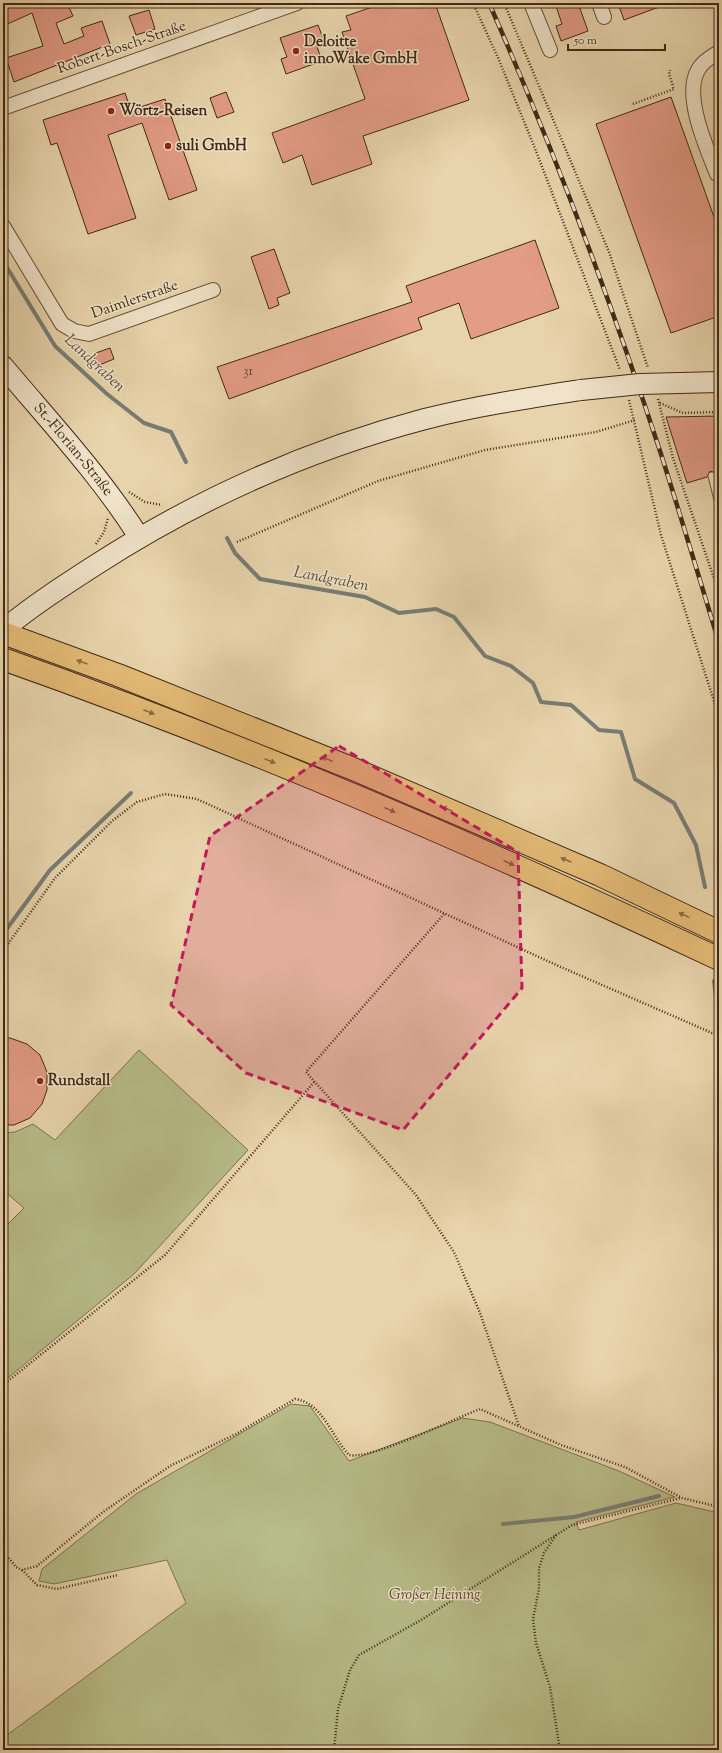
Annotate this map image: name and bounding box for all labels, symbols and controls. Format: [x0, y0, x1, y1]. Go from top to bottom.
street label: Robert-Bosch-Straße [55, 16, 189, 80]
scale bar [568, 26, 665, 52]
place label: Deloitte innoWake GmbH [304, 32, 418, 70]
text: 50 m [573, 32, 597, 50]
marker: Deloitte innoWake GmbH [291, 46, 301, 56]
place label: Wörtz-Reisen [119, 101, 207, 122]
marker: Wörtz-Reisen [106, 106, 116, 116]
place label: suli GmbH [176, 136, 247, 157]
marker: suli GmbH [163, 141, 173, 151]
street label: Daimlerstraße [89, 275, 181, 325]
water label: Landgraben [58, 330, 130, 399]
house number: 31 [243, 363, 253, 381]
street label: St.-Florian-Straße [28, 398, 118, 500]
water label: Landgraben [291, 561, 371, 599]
one-way arrow [75, 658, 87, 664]
one-way arrow [144, 710, 156, 716]
one-way arrow [320, 755, 332, 761]
one-way arrow [264, 758, 276, 764]
one-way arrow [441, 806, 452, 812]
one-way arrow [384, 807, 396, 814]
one-way arrow [560, 857, 572, 863]
one-way arrow [503, 859, 515, 866]
one-way arrow [678, 912, 690, 918]
place label: Rundstall [48, 1071, 111, 1092]
marker: Rundstall [35, 1076, 45, 1086]
park label: Großer Heining [389, 1585, 481, 1606]

